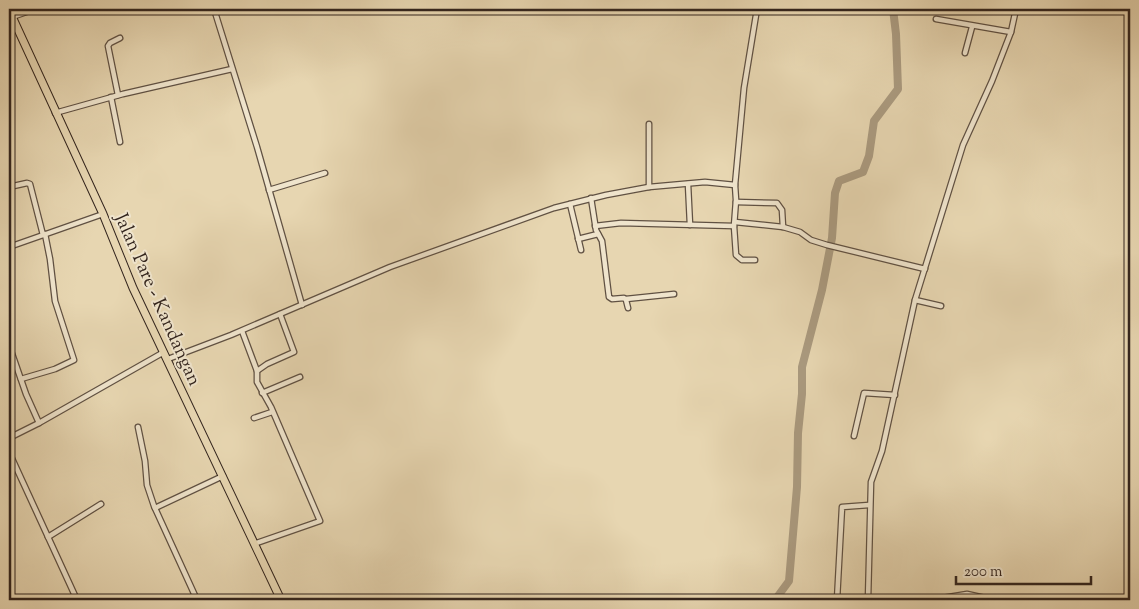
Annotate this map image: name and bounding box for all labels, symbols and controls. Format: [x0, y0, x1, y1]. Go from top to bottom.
street label: Jalan Pare - Kandangan [106, 208, 207, 391]
scale bar [956, 554, 1092, 586]
text: 200 m [964, 562, 1003, 583]

